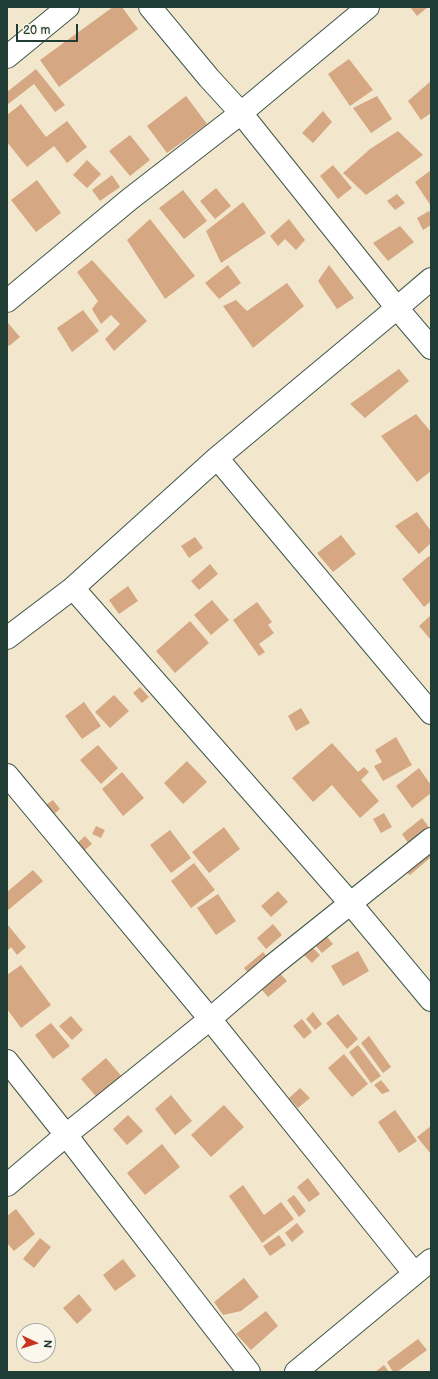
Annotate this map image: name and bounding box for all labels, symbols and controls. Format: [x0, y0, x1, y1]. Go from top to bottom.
scale bar [18, 16, 80, 42]
text: 20 m [23, 23, 50, 38]
north arrow [16, 1323, 56, 1363]
text: N [41, 1339, 54, 1348]

